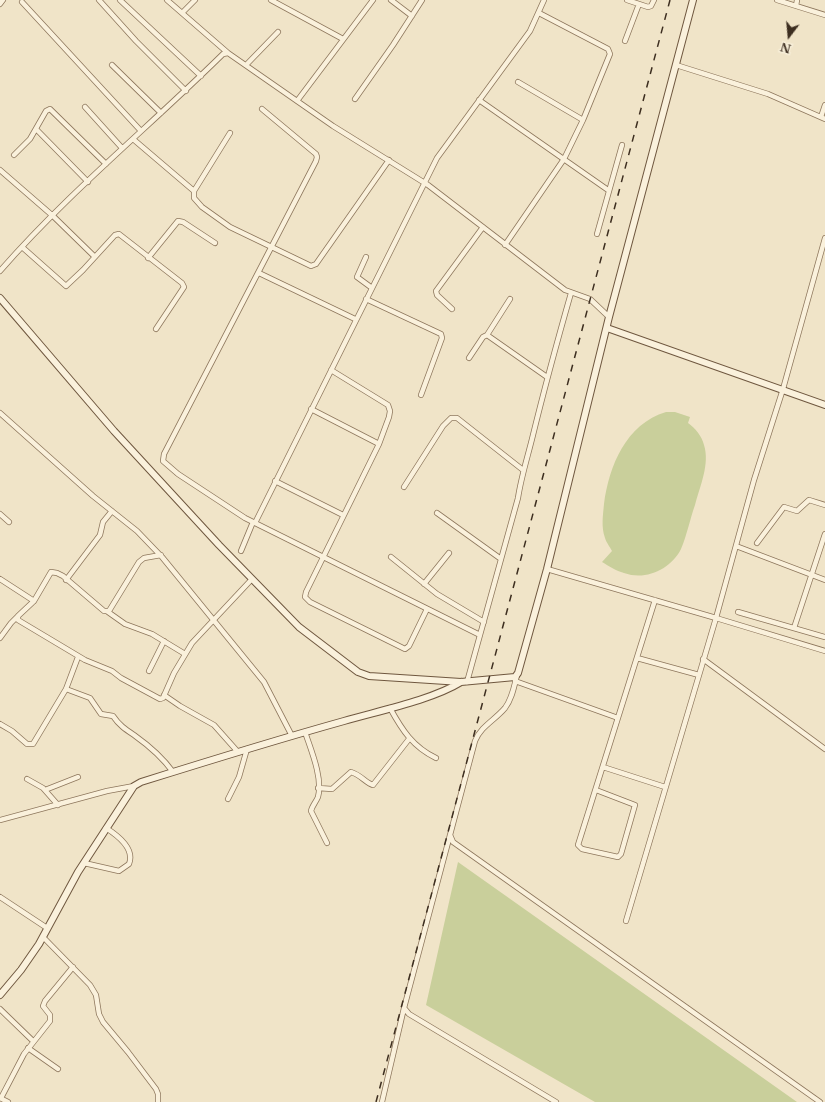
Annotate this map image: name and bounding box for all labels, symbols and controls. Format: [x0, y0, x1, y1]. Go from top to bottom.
north arrow [769, 16, 809, 56]
text: N [779, 39, 793, 56]

